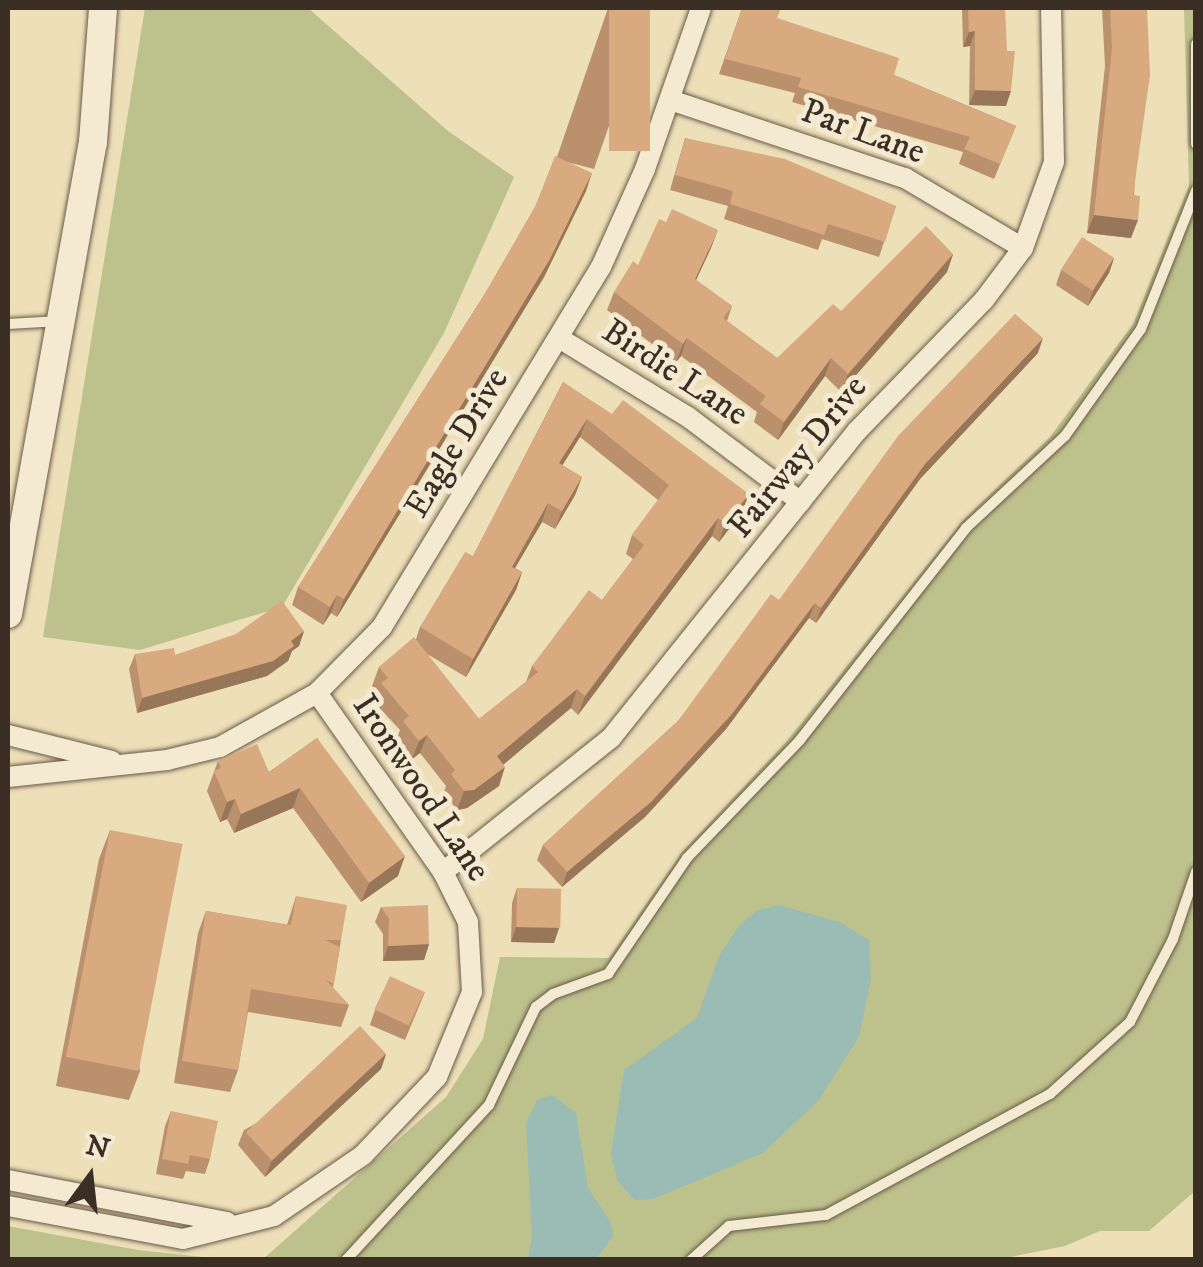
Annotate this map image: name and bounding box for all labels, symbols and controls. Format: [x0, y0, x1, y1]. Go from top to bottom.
street label: Par Lane [795, 90, 931, 174]
street label: Birdie Lane [594, 310, 756, 436]
street label: Eagle Drive [396, 361, 518, 525]
street label: Fairway Drive [720, 367, 876, 547]
street label: Ironwood Lane [343, 686, 499, 890]
north arrow [40, 1127, 140, 1227]
text: N [82, 1128, 114, 1167]

